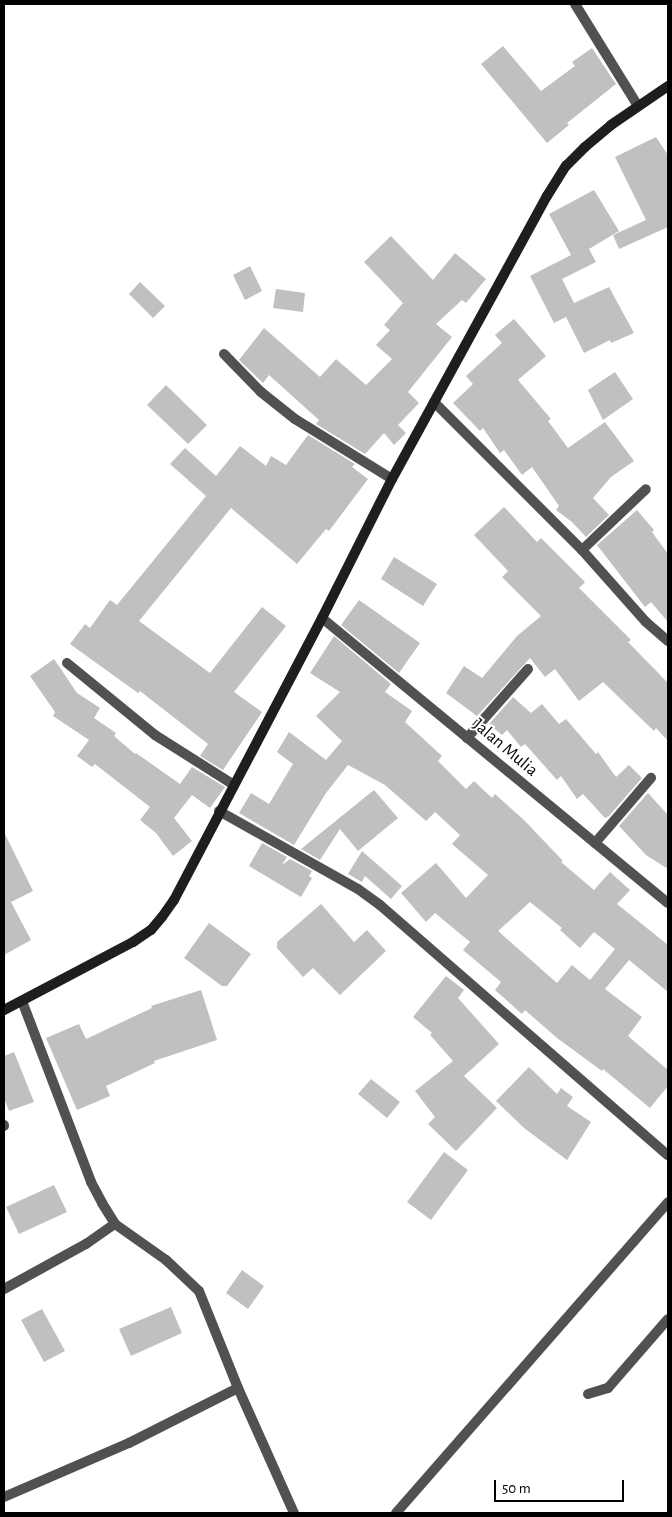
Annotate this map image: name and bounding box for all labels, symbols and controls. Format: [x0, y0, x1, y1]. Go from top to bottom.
street label: Jalan Mulia [468, 714, 542, 782]
scale bar [497, 1470, 627, 1502]
text: 50 m [502, 1481, 531, 1496]

